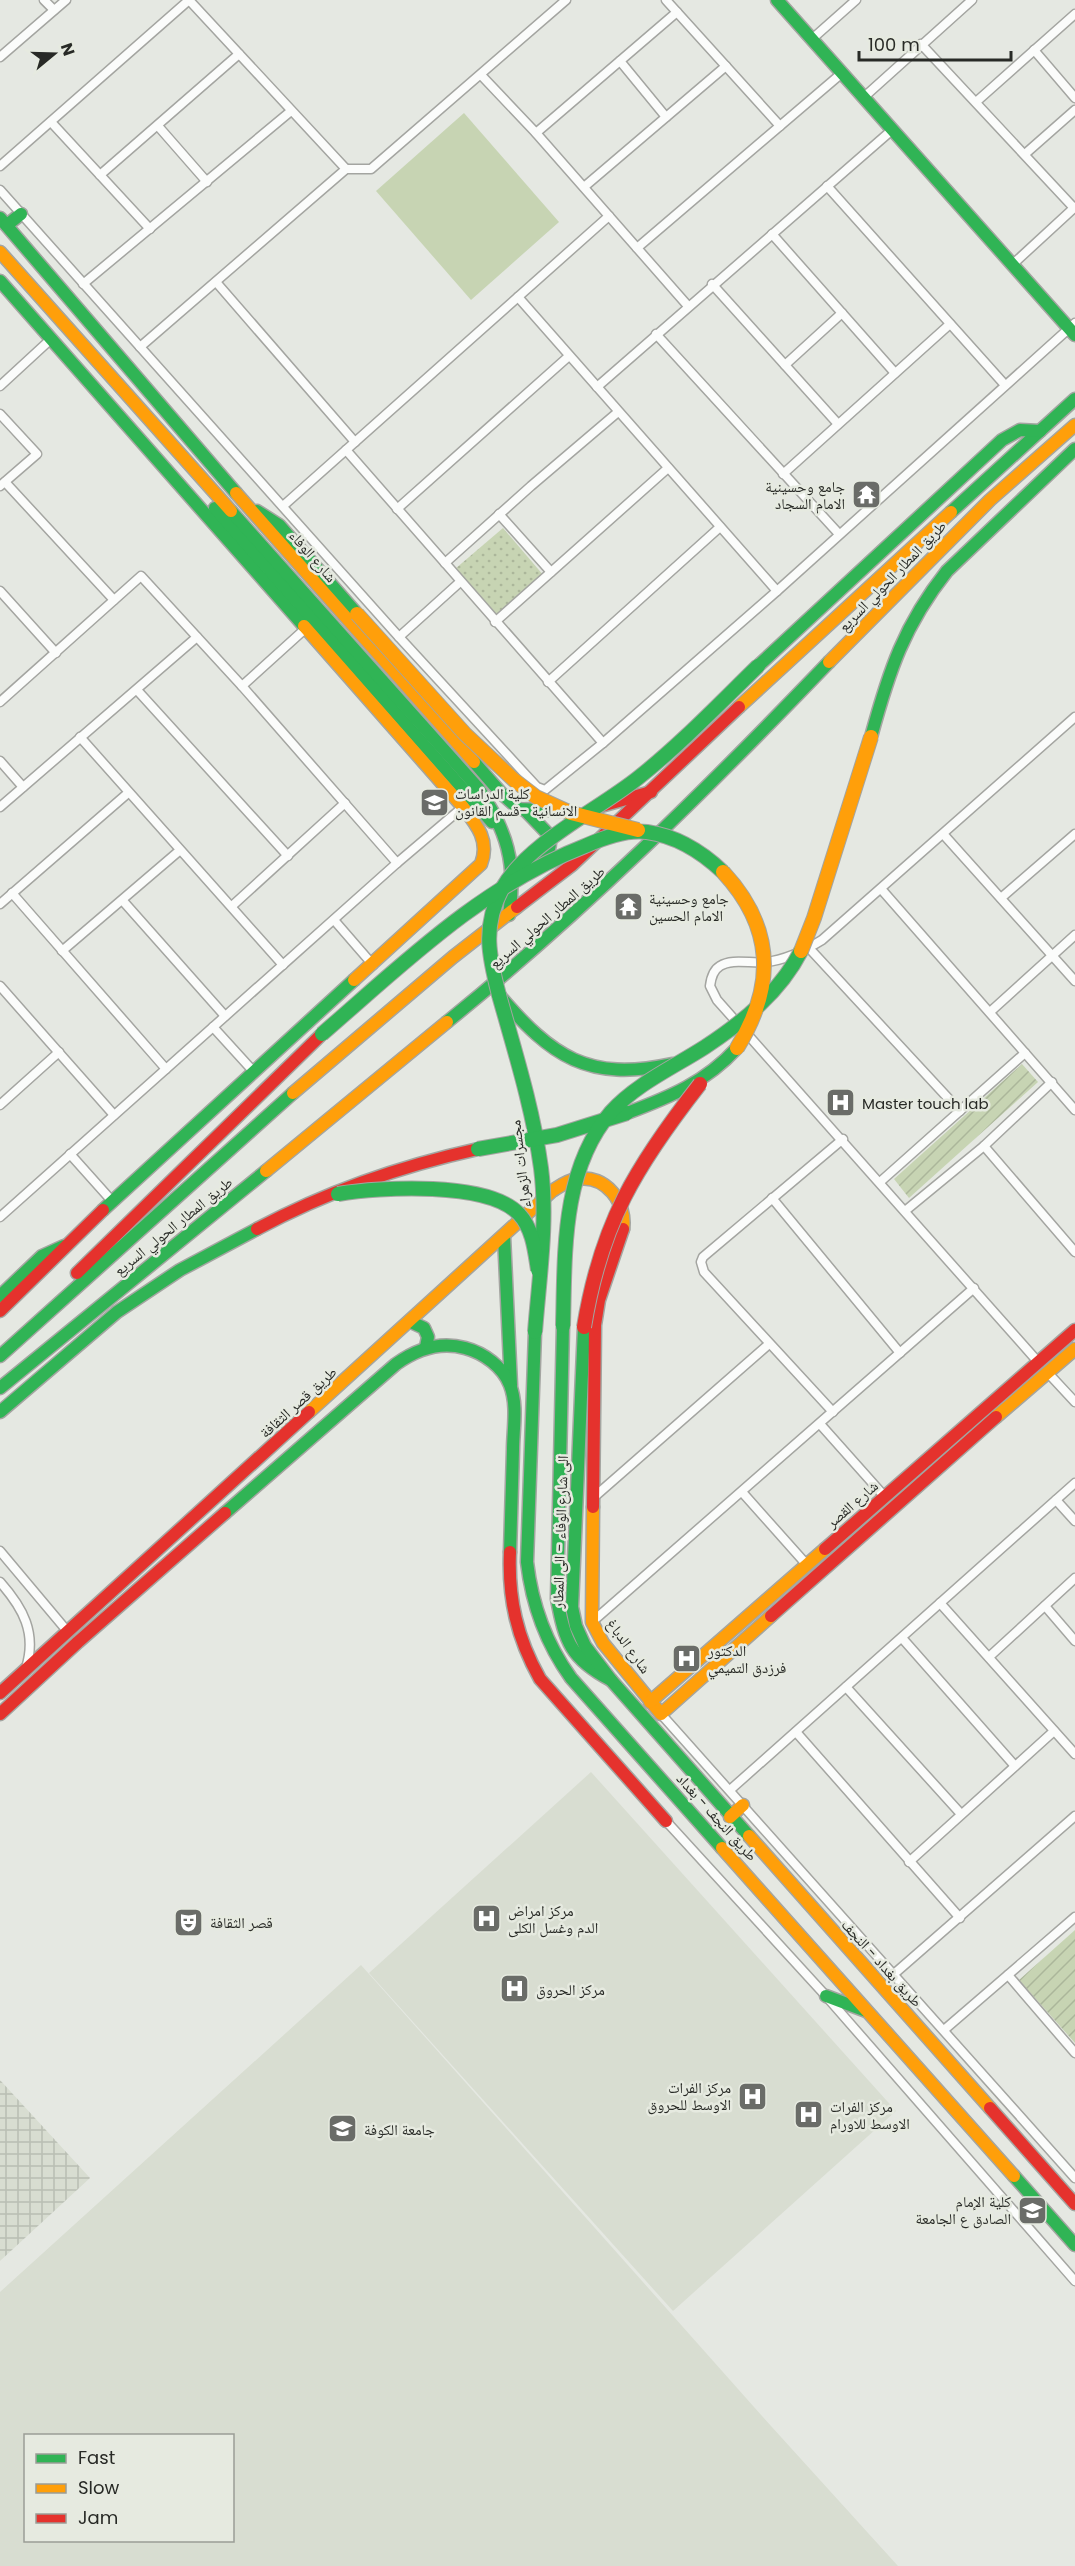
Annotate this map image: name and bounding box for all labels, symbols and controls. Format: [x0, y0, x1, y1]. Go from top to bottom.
north arrow [24, 24, 84, 84]
scale bar [859, 24, 1010, 62]
text: 100 m [868, 32, 920, 57]
text: N [55, 40, 81, 59]
place label: جامع وحسينية الامام السجاد [765, 476, 845, 514]
temple icon: جامع وحسينية الامام السجاد [850, 479, 882, 511]
street label: طريق المطار الحولي السريع [833, 516, 952, 637]
street label: شارع الوفاء [284, 525, 342, 587]
place label: كلية الدراسات الانسانية -قسم القانون [455, 783, 577, 821]
school or university icon: كلية الدراسات الانسانية -قسم القانون [418, 786, 450, 818]
street label: طريق المطار الحولي السريع [485, 861, 611, 975]
place label: جامع وحسينية الامام الحسين [649, 888, 729, 926]
temple icon: جامع وحسينية الامام الحسين [612, 891, 644, 923]
hospital icon: Master touch lab [825, 1087, 857, 1119]
place label: Master touch lab [862, 1093, 989, 1114]
street label: مجسرات الزهراء [504, 1119, 536, 1209]
street label: طريق المطار الحولي السريع [109, 1172, 238, 1282]
street label: طريق قصر الثقافة [255, 1361, 341, 1442]
street label: الى شارع الوفاء - الى المطار [547, 1455, 573, 1610]
street label: شارع القصر [821, 1475, 883, 1533]
street label: شارع الدباغ [602, 1614, 656, 1678]
place label: الدكتور فرزدق التميمي [707, 1640, 786, 1679]
hospital icon: الدكتور فرزدق التميمي [671, 1643, 703, 1675]
street label: طريق النجف - بغداد [672, 1768, 762, 1866]
place label: مركز امراض الدم وغسل الكلى [508, 1900, 598, 1938]
hospital icon: مركز امراض الدم وغسل الكلى [471, 1903, 503, 1935]
theatre icon: قصر الثقافة [173, 1906, 205, 1938]
place label: قصر الثقافة [210, 1912, 273, 1933]
street label: طريق بغداد - النجف [837, 1914, 927, 2012]
hospital icon: مركز الحروق [499, 1973, 531, 2005]
place label: مركز الحروق [536, 1979, 605, 2000]
place label: مركز الفرات الاوسط للحروق [648, 2077, 731, 2115]
hospital icon: مركز الفرات الاوسط للحروق [736, 2080, 768, 2112]
place label: مركز الفرات الاوسط للاورام [830, 2096, 910, 2134]
hospital icon: مركز الفرات الاوسط للاورام [793, 2099, 825, 2131]
school or university icon: جامعة الكوفة [327, 2113, 359, 2145]
place label: جامعة الكوفة [364, 2119, 435, 2140]
place label: كلية الإمام الصادق ع الجامعة [915, 2191, 1011, 2229]
school or university icon: كلية الإمام الصادق ع الجامعة [1016, 2194, 1048, 2226]
legend [24, 2434, 234, 2542]
text: Fast [78, 2445, 115, 2470]
text: Slow [78, 2475, 120, 2500]
text: Jam [78, 2505, 118, 2530]

